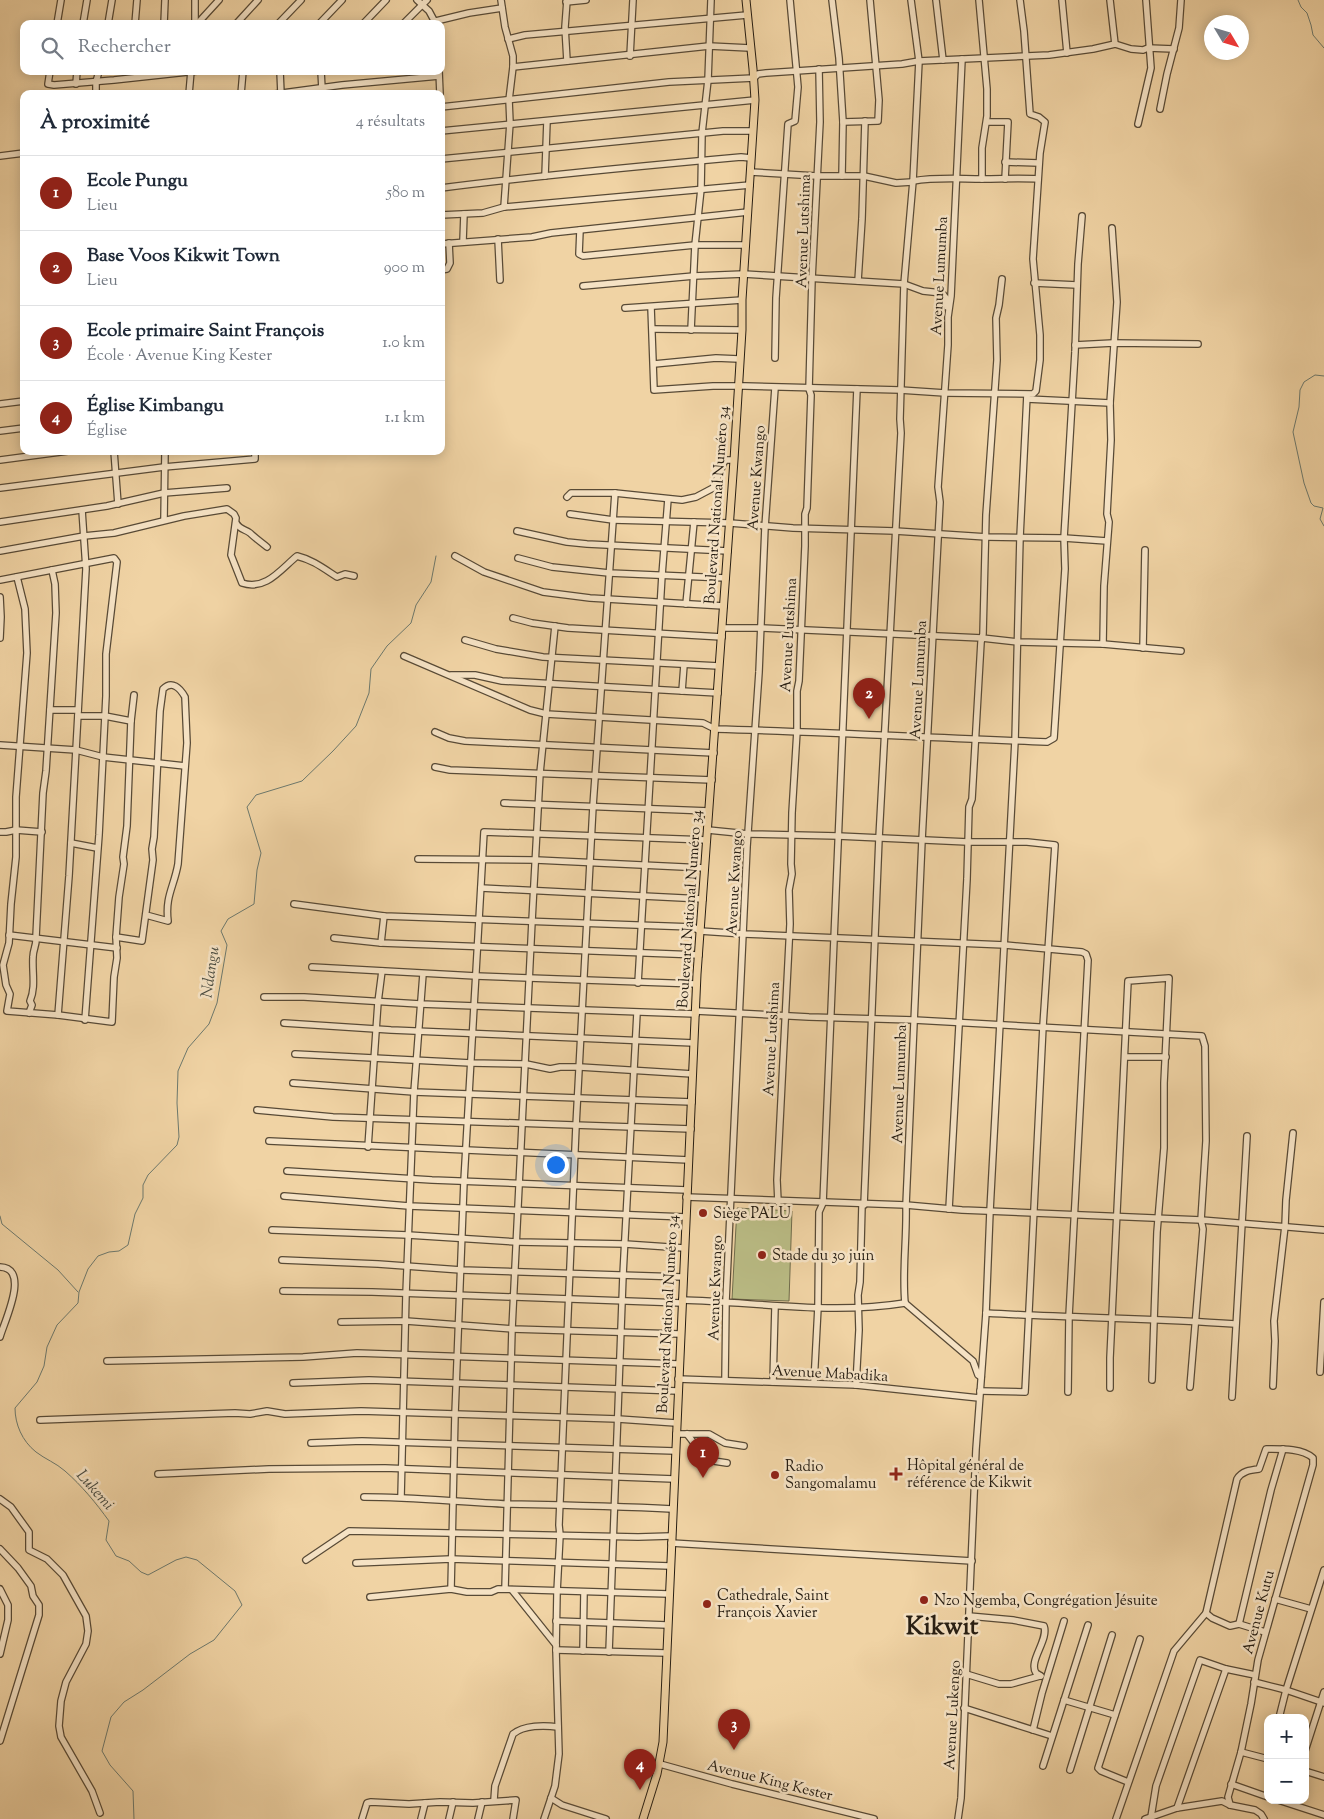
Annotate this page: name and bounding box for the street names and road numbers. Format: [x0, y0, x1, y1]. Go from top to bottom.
street label: Avenue Lutshima [792, 173, 817, 289]
street label: Avenue Lumumba [927, 216, 954, 336]
street label: Boulevard National Numéro 34 [700, 405, 735, 605]
street label: Avenue Kwango [743, 425, 772, 532]
street label: Avenue Lutshima [776, 577, 803, 693]
street label: Avenue Lumumba [906, 620, 933, 740]
street label: Boulevard National Numéro 34 [673, 809, 708, 1009]
street label: Avenue Kwango [722, 830, 749, 936]
street label: Avenue Lutshima [759, 981, 786, 1097]
street label: Avenue Lumumba [888, 1024, 913, 1144]
street label: Boulevard National Numéro 34 [653, 1214, 684, 1414]
street label: Avenue Kwango [704, 1235, 729, 1341]
street label: Avenue Mabadika [771, 1361, 889, 1388]
street label: Avenue Kutu [1238, 1568, 1281, 1657]
street label: Avenue Lukengo [940, 1660, 967, 1771]
street label: Avenue King Kester [705, 1756, 835, 1807]

